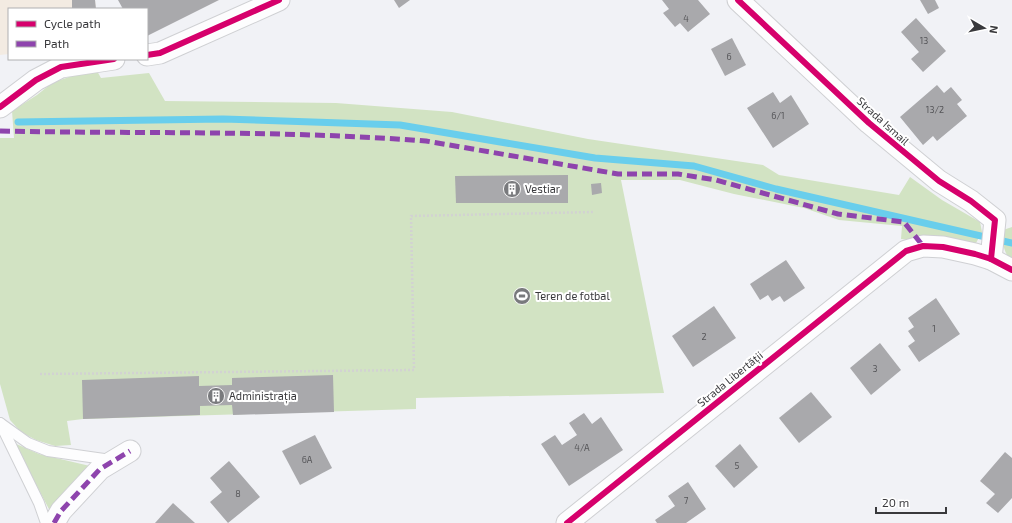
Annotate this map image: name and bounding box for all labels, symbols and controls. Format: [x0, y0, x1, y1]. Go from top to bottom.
legend [8, 8, 148, 60]
north arrow [964, 8, 1004, 48]
house number: 4 [683, 13, 689, 24]
text: Cycle path [44, 16, 101, 30]
text: N [987, 25, 1001, 35]
house number: 13 [920, 35, 928, 46]
text: Path [44, 36, 69, 50]
house number: 6 [726, 51, 732, 62]
street label: Strada Ismail [855, 94, 913, 148]
house number: 13/2 [926, 104, 944, 115]
house number: 6/1 [771, 110, 785, 121]
building icon: Vestiar [502, 179, 522, 199]
place label: Vestiar [525, 182, 561, 195]
sports icon: Teren de fotbal [512, 286, 532, 306]
place label: Teren de fotbal [535, 289, 610, 302]
house number: 1 [932, 323, 936, 334]
house number: 2 [701, 331, 707, 342]
street label: Strada Libertății [694, 348, 766, 411]
house number: 3 [872, 363, 878, 374]
building icon: Administrația [206, 386, 226, 406]
place label: Administrația [229, 389, 297, 404]
house number: 4/A [574, 442, 590, 453]
house number: 6A [302, 454, 313, 465]
house number: 5 [735, 460, 740, 471]
house number: 8 [235, 488, 241, 499]
scale bar [876, 489, 946, 515]
house number: 7 [684, 495, 689, 506]
text: 20 m [882, 495, 909, 509]

